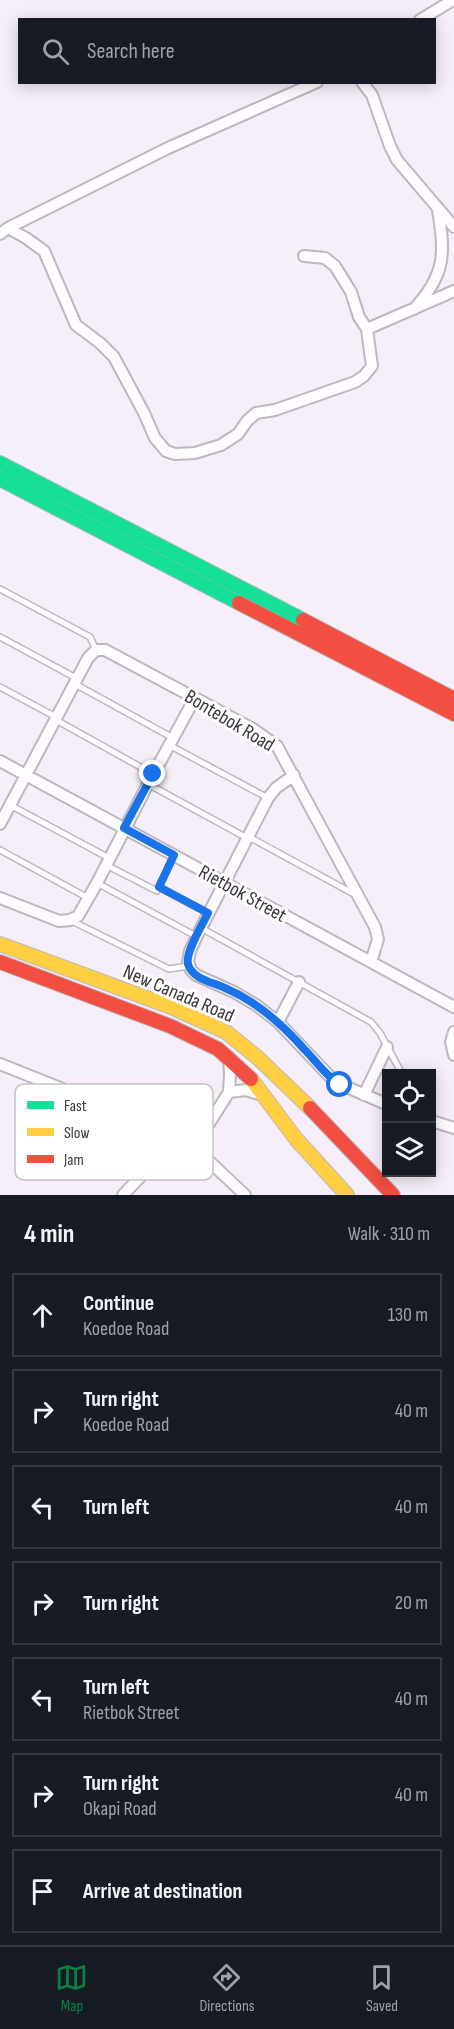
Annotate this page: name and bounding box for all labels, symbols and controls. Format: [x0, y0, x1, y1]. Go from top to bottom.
search box [18, 18, 436, 84]
icon: search [39, 35, 72, 68]
text: Search here [87, 38, 174, 65]
street label: Bontebok Road [180, 685, 279, 757]
route end [139, 760, 165, 786]
street label: Rietbok Street [194, 860, 291, 928]
street label: New Canada Road [119, 960, 238, 1028]
map controls [382, 1069, 436, 1177]
button: locate [382, 1069, 436, 1123]
route start [326, 1071, 352, 1097]
legend [15, 1084, 213, 1180]
text: Fast [64, 1097, 87, 1116]
button: layers [382, 1123, 436, 1177]
text: Slow [64, 1124, 89, 1143]
text: Jam [63, 1151, 84, 1170]
text: 4 min [24, 1219, 74, 1250]
text: Walk · 310 m [348, 1222, 430, 1246]
text: Continue [83, 1290, 154, 1317]
icon: ahead [26, 1299, 59, 1332]
text: 130 m [388, 1303, 428, 1327]
text: Koedoe Road [83, 1317, 169, 1341]
text: Turn right [83, 1386, 159, 1413]
icon: right [26, 1395, 59, 1428]
text: 40 m [395, 1399, 428, 1423]
text: Koedoe Road [83, 1413, 169, 1437]
icon: left [26, 1491, 59, 1524]
text: Turn left [83, 1494, 149, 1521]
text: 40 m [395, 1495, 428, 1519]
icon: right [26, 1587, 59, 1620]
text: Turn right [83, 1590, 159, 1617]
text: 20 m [395, 1591, 428, 1615]
text: Turn left [83, 1674, 149, 1701]
icon: left [26, 1683, 59, 1716]
text: 40 m [395, 1687, 428, 1711]
text: Rietbok Street [83, 1701, 180, 1725]
text: Turn right [83, 1770, 159, 1797]
icon: right [26, 1779, 59, 1812]
text: 40 m [395, 1783, 428, 1807]
text: Okapi Road [83, 1797, 157, 1821]
icon: arrive [26, 1875, 59, 1908]
text: Arrive at destination [83, 1878, 242, 1905]
tab: Map [55, 1961, 88, 2016]
tab: Directions [199, 1961, 254, 2016]
tab: Saved [365, 1961, 398, 2016]

